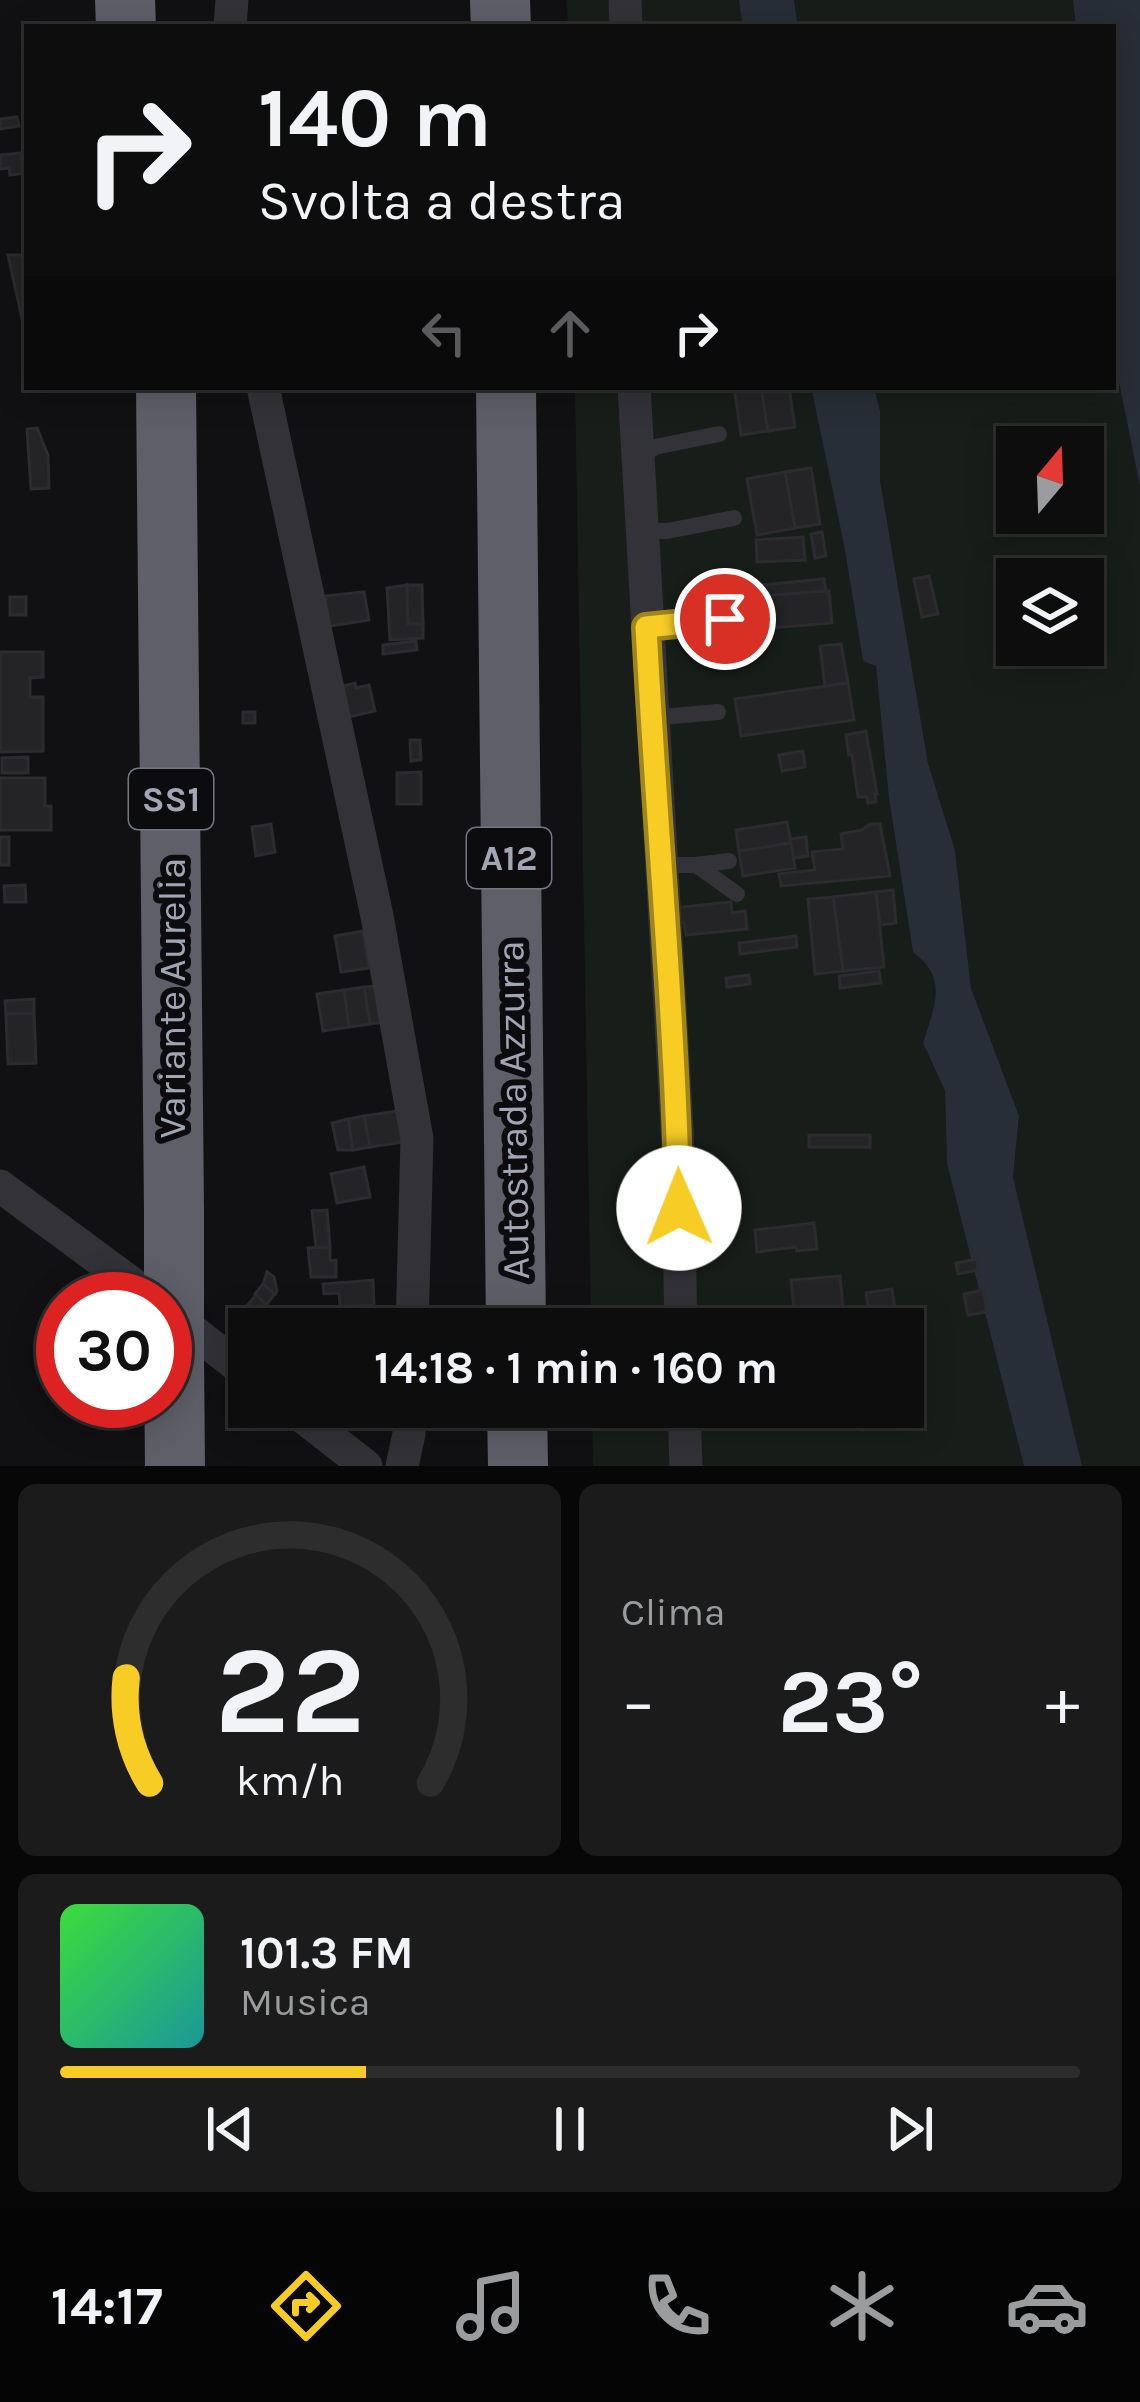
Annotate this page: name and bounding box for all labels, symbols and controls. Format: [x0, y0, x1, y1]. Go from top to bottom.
text: 140 m [258, 69, 492, 167]
icon: right [60, 72, 216, 228]
text: Svolta a destra [258, 169, 625, 233]
icon: left [411, 300, 477, 366]
icon: ahead [537, 300, 603, 366]
icon: right [663, 300, 729, 366]
north arrow [996, 426, 1104, 534]
map controls [996, 426, 1104, 666]
button: layers [996, 558, 1104, 666]
pin [674, 568, 776, 670]
icon: arrive [692, 586, 758, 652]
road number: SS1 [129, 769, 213, 829]
road number: A12 [467, 828, 551, 888]
street label: Variante Aurelia [149, 858, 195, 1139]
street label: Autostrada Azzurra [487, 940, 539, 1280]
position arrow [616, 1145, 742, 1271]
speed limit sign: 30 [36, 1272, 192, 1428]
text: 14:18 · 1 min · 160 m [374, 1342, 778, 1394]
text: Clima [621, 1589, 725, 1635]
text: 22 [214, 1618, 365, 1763]
text: 23° [778, 1649, 923, 1755]
text: − [621, 1663, 656, 1741]
text: + [1045, 1663, 1080, 1741]
text: km/h [235, 1756, 344, 1806]
text: 101.3 FM [240, 1927, 414, 1979]
text: Musica [240, 1979, 370, 2025]
icon: previous [197, 2096, 263, 2162]
icon: pause [537, 2096, 603, 2162]
icon: next [877, 2096, 943, 2162]
icon: directions [264, 2264, 348, 2348]
icon: music [449, 2264, 533, 2348]
icon: phone [635, 2264, 719, 2348]
icon: climate [820, 2264, 904, 2348]
icon: car [1005, 2264, 1089, 2348]
text: 14:17 [51, 2274, 163, 2338]

